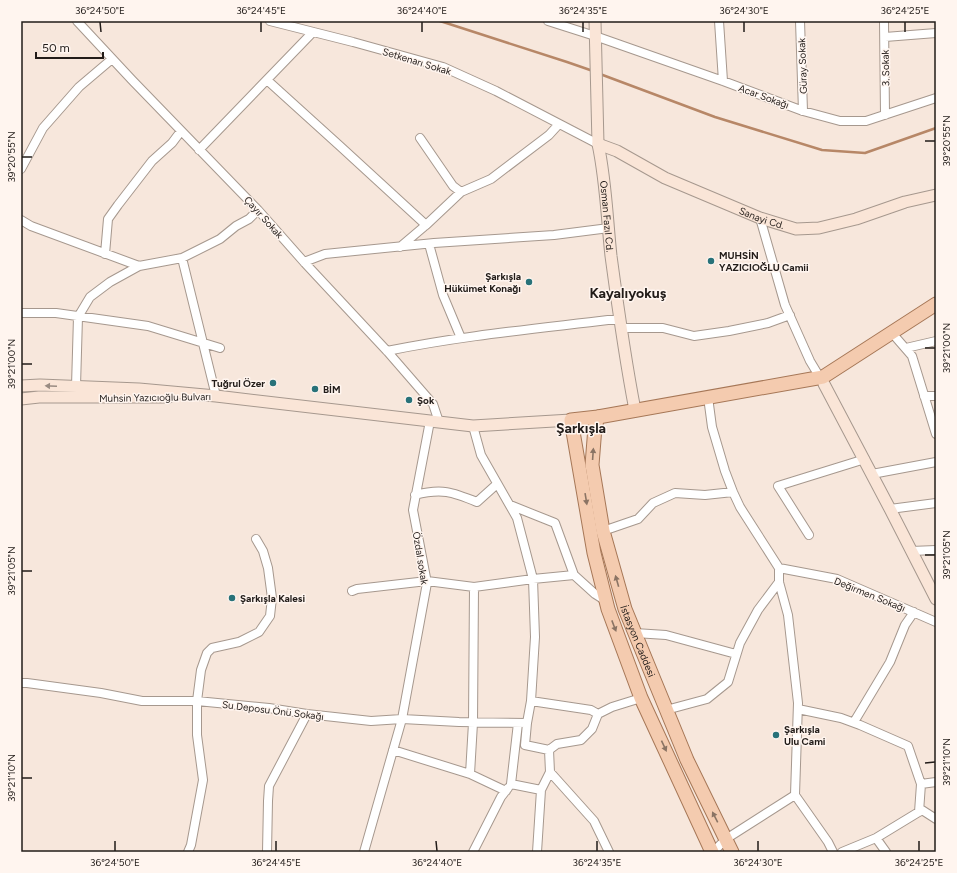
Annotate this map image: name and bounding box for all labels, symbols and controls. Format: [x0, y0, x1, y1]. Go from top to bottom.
text: 36°24'50"E [75, 4, 125, 17]
text: 36°24'45"E [236, 4, 286, 17]
text: 36°24'40"E [397, 4, 447, 17]
text: 36°24'35"E [559, 4, 608, 17]
text: 36°24'30"E [719, 4, 769, 17]
text: 36°24'25"E [880, 4, 930, 17]
scale bar [36, 34, 103, 60]
street label: Güray Sokak [795, 38, 810, 94]
text: 50 m [42, 41, 70, 55]
street label: Setkenarı Sokak [381, 45, 453, 78]
street label: 3. Sokak [879, 49, 892, 86]
street label: Acar Sokağı [737, 81, 791, 112]
text: 39°20'55"N [940, 115, 953, 167]
text: 39°20'55"N [5, 131, 18, 183]
street label: Osman Fazıl Cd. [597, 180, 617, 253]
street label: Çayır Sokak [241, 194, 286, 241]
street label: Sanayi Cd. [737, 204, 786, 232]
place label: MUHSİN YAZICIOĞLU Camii [719, 249, 809, 274]
marker: MUHSİN YAZICIOĞLU Camii [706, 256, 716, 266]
place label: Şarkışla Hükümet Konağı [444, 270, 521, 295]
marker: Şarkışla Hükümet Konağı [524, 277, 534, 287]
district label: Kayalıyokuş [590, 285, 667, 302]
text: 39°21'00"N [940, 323, 953, 373]
text: 39°21'00"N [5, 339, 18, 389]
place label: Tuğrul Özer [212, 377, 265, 390]
marker: Tuğrul Özer [268, 378, 278, 388]
one-way arrow [45, 382, 57, 389]
place label: BİM [323, 383, 341, 396]
marker: BİM [310, 384, 320, 394]
street label: Muhsin Yazıcıoğlu Bulvarı [99, 390, 211, 405]
place label: Şok [417, 394, 435, 407]
marker: Şok [404, 395, 414, 405]
district label: Şarkışla [556, 420, 606, 437]
one-way arrow [590, 448, 597, 460]
one-way arrow [583, 493, 589, 505]
text: 39°21'05"N [940, 530, 953, 580]
street label: Özdal sokak [410, 531, 431, 586]
text: 39°21'05"N [5, 546, 18, 596]
street label: Değirmen Sokağı [832, 574, 907, 615]
one-way arrow [614, 575, 620, 587]
place label: Şarkışla Kalesi [240, 592, 306, 605]
marker: Şarkışla Kalesi [227, 593, 237, 603]
street label: İstasyon Caddesi [617, 604, 658, 679]
one-way arrow [612, 620, 618, 632]
street label: Su Deposu Önü Sokağı [221, 698, 325, 723]
place label: Şarkışla Ulu Cami [784, 723, 826, 748]
marker: Şarkışla Ulu Cami [771, 730, 781, 740]
text: 39°21'10"N [940, 738, 953, 786]
one-way arrow [660, 740, 667, 752]
text: 39°21'10"N [5, 754, 18, 802]
one-way arrow [712, 811, 719, 823]
text: 36°24'50"E [90, 856, 140, 869]
text: 36°24'45"E [251, 856, 301, 869]
text: 36°24'40"E [412, 856, 462, 869]
text: 36°24'35"E [573, 856, 622, 869]
text: 36°24'30"E [733, 856, 783, 869]
text: 36°24'25"E [894, 856, 944, 869]

